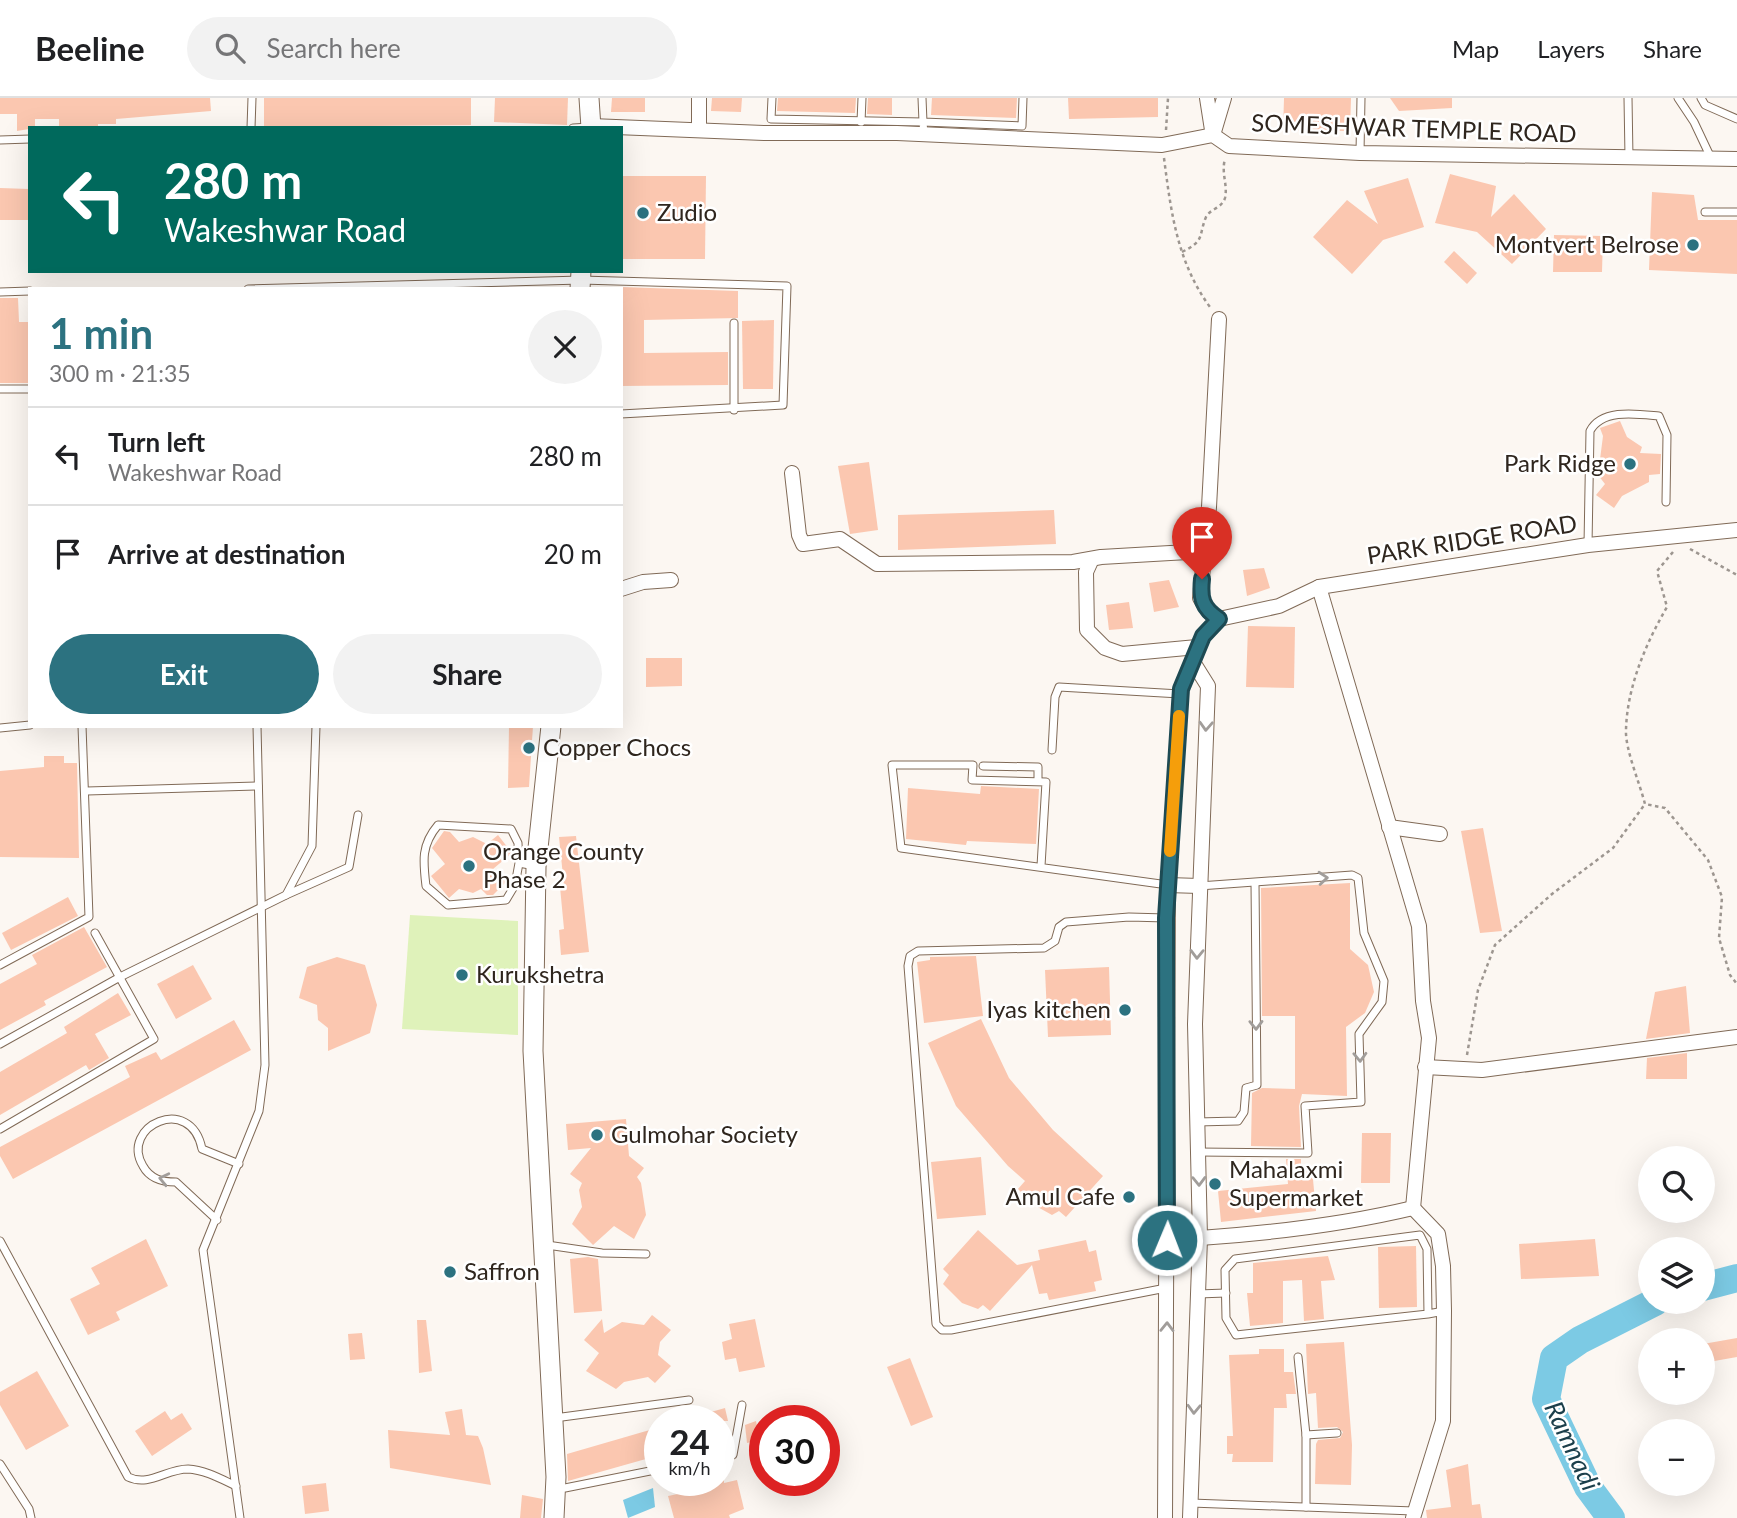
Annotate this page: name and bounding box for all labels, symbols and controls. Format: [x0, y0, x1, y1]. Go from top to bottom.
search box [187, 17, 677, 80]
text: Beeline [35, 28, 145, 68]
icon: search [211, 29, 249, 67]
text: Search here [267, 32, 401, 64]
text: Map [1452, 34, 1499, 63]
text: Layers [1537, 34, 1605, 63]
text: Share [1643, 34, 1702, 63]
street label: SOMESHWAR TEMPLE ROAD [1251, 107, 1577, 148]
text: 280 m [164, 151, 302, 209]
icon: left [49, 154, 140, 245]
place label: Zudio [657, 197, 717, 226]
marker: Zudio [635, 205, 651, 221]
text: Wakeshwar Road [164, 210, 406, 249]
place label: Montvert Belrose [1495, 229, 1679, 258]
marker: Montvert Belrose [1685, 237, 1701, 253]
text: 1 min [49, 308, 153, 358]
button: close [528, 310, 602, 384]
text: 300 m · 21:35 [49, 359, 191, 387]
text: Turn left [108, 426, 205, 458]
icon: left [49, 437, 87, 475]
text: 280 m [529, 440, 602, 472]
place label: Park Ridge [1504, 448, 1616, 477]
marker: Park Ridge [1622, 456, 1638, 472]
text: Wakeshwar Road [108, 458, 282, 486]
pin [1172, 507, 1232, 579]
street label: PARK RIDGE ROAD [1365, 508, 1579, 569]
icon: arrive [1183, 518, 1221, 556]
icon: arrive [49, 535, 87, 573]
text: Arrive at destination [108, 538, 345, 570]
text: 20 m [544, 538, 602, 570]
button: Exit [49, 634, 319, 714]
button: Share [333, 634, 602, 714]
one-way arrow [1199, 721, 1214, 732]
place label: Copper Chocs [543, 732, 691, 761]
marker: Copper Chocs [521, 740, 537, 756]
place label: Orange County Phase 2 [483, 836, 645, 893]
marker: Orange County Phase 2 [461, 858, 477, 874]
one-way arrow [1318, 871, 1329, 886]
one-way arrow [1189, 949, 1205, 960]
place label: Kurukshetra [476, 959, 604, 988]
marker: Kurukshetra [454, 967, 470, 983]
place label: Iyas kitchen [987, 994, 1111, 1023]
marker: Iyas kitchen [1117, 1002, 1133, 1018]
one-way arrow [1249, 1020, 1264, 1031]
one-way arrow [1352, 1052, 1367, 1063]
place label: Gulmohar Society [611, 1119, 798, 1148]
marker: Gulmohar Society [589, 1127, 605, 1143]
map controls [1638, 1146, 1715, 1496]
button: search [1638, 1146, 1715, 1223]
place label: Mahalaxmi Supermarket [1229, 1154, 1364, 1211]
one-way arrow [158, 1173, 170, 1188]
one-way arrow [1191, 1176, 1206, 1187]
marker: Mahalaxmi Supermarket [1207, 1176, 1223, 1192]
place label: Amul Cafe [1005, 1181, 1115, 1210]
marker: Amul Cafe [1121, 1189, 1137, 1205]
position arrow [1130, 1203, 1204, 1277]
button: layers [1638, 1237, 1715, 1314]
place label: Saffron [464, 1256, 540, 1285]
marker: Saffron [442, 1264, 458, 1280]
one-way arrow [1159, 1322, 1175, 1332]
button: + [1638, 1328, 1715, 1405]
water label: Ramnadi [1538, 1396, 1608, 1495]
one-way arrow [1186, 1404, 1201, 1415]
speed limit sign: 30 [749, 1405, 840, 1496]
button: − [1638, 1419, 1715, 1496]
text: 24 [669, 1420, 710, 1462]
text: km/h [668, 1457, 711, 1479]

